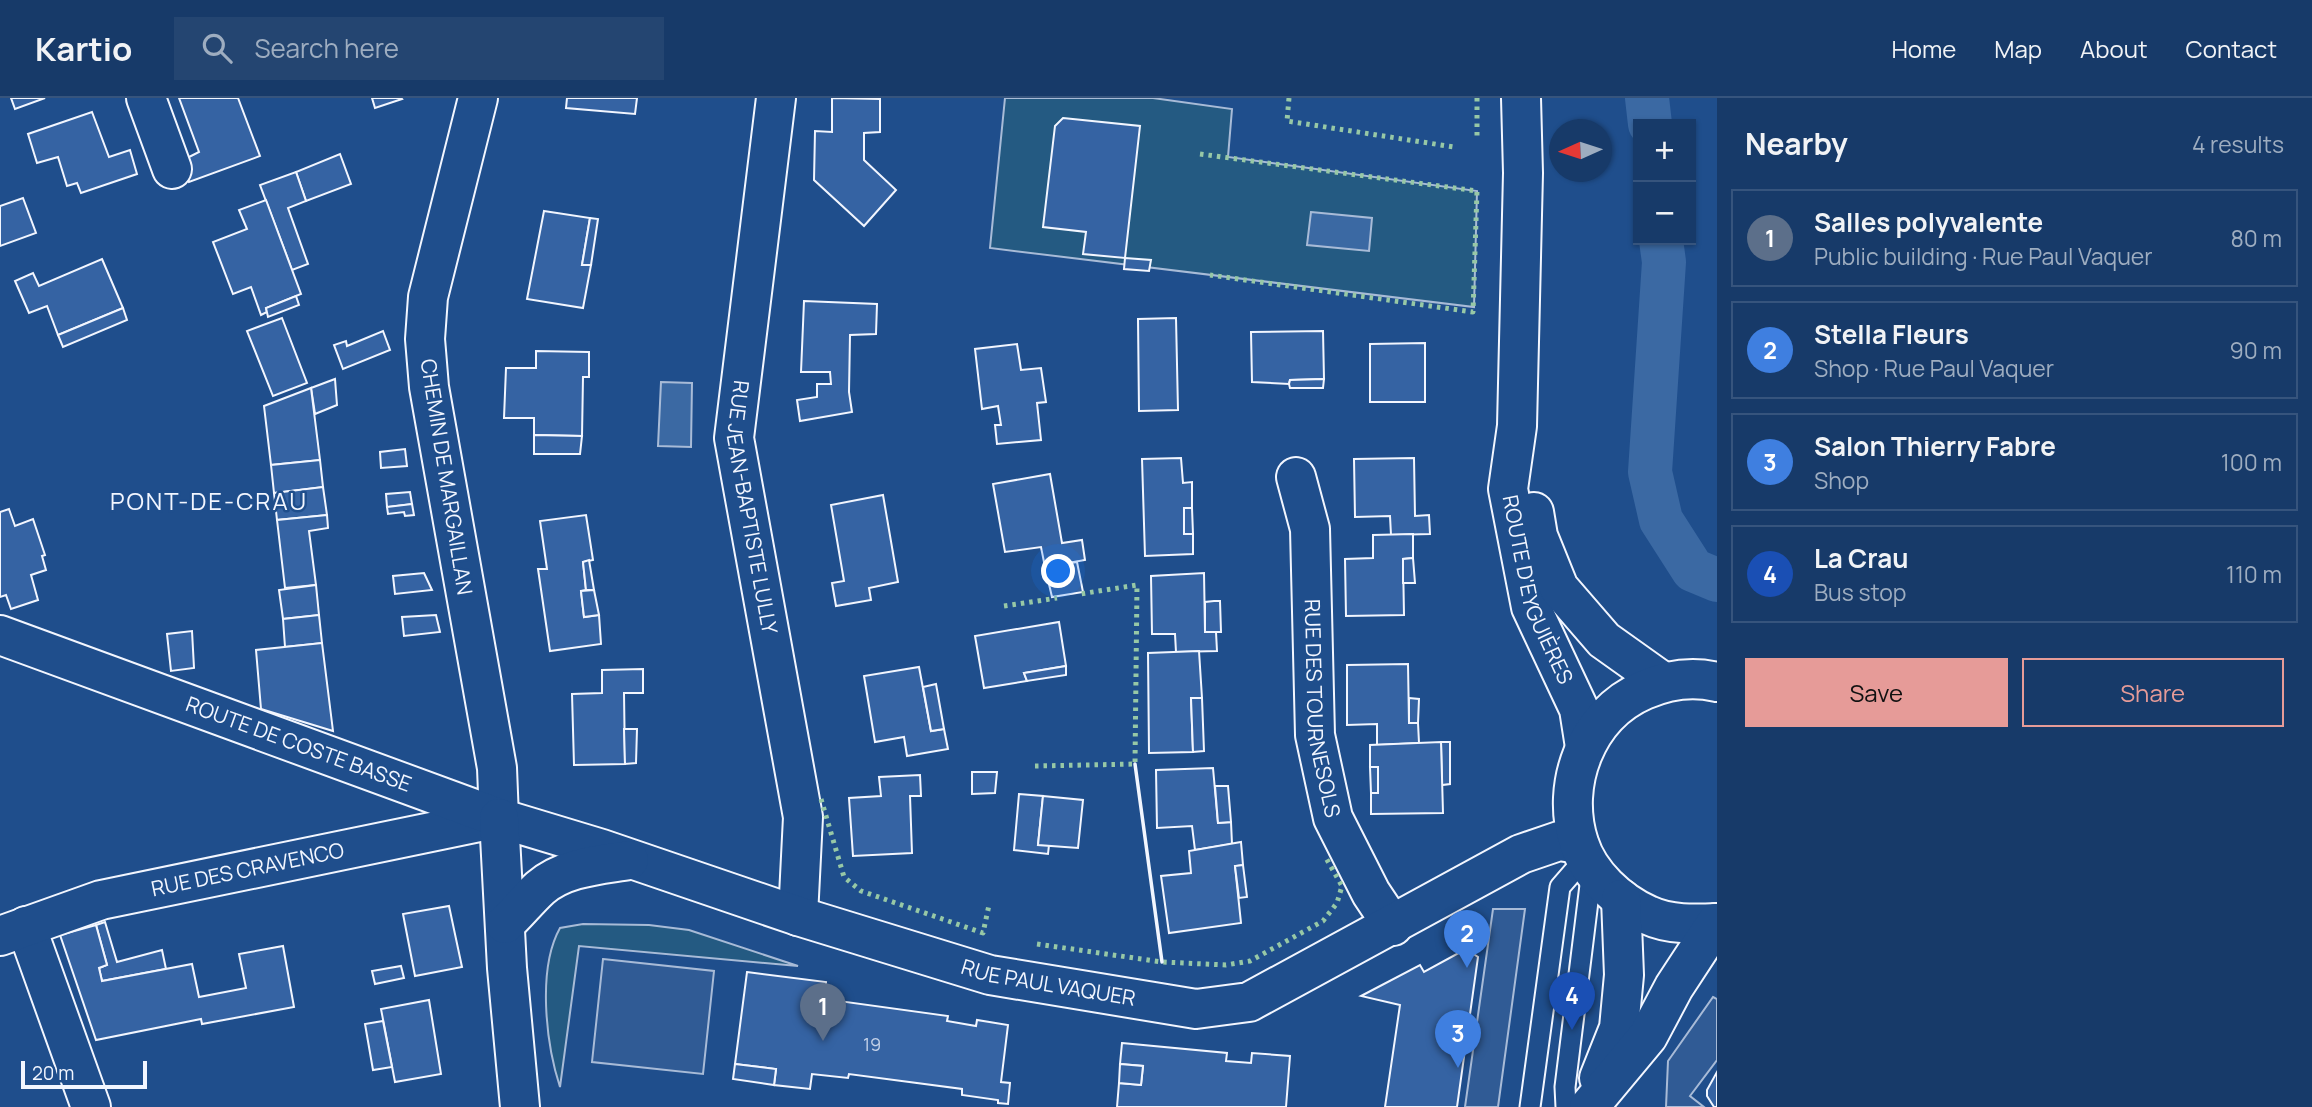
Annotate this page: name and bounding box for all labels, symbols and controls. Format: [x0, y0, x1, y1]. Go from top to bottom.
search box [174, 17, 664, 80]
text: Kartio [35, 26, 132, 71]
icon: search [198, 29, 236, 67]
text: Search here [254, 30, 399, 66]
text: Home [1891, 32, 1956, 65]
text: Map [1994, 32, 2042, 65]
text: About [2080, 32, 2148, 65]
text: Contact [2186, 32, 2277, 65]
north arrow [1549, 119, 1612, 182]
map controls [1633, 119, 1696, 245]
button: + [1633, 119, 1696, 182]
text: Nearby [1745, 123, 1848, 164]
text: 4 results [2192, 128, 2284, 160]
button: − [1633, 182, 1696, 245]
text: Salles polyvalente [1814, 204, 2043, 240]
text: 1 [1765, 222, 1775, 254]
text: 80 m [2231, 222, 2282, 254]
text: Public building · Rue Paul Vaquer [1814, 240, 2153, 272]
text: Stella Fleurs [1814, 316, 1969, 352]
text: 2 [1763, 334, 1777, 366]
text: 90 m [2230, 334, 2282, 366]
text: Shop · Rue Paul Vaquer [1814, 352, 2054, 384]
street label: CHEMIN DE MARGAILLAN [414, 357, 479, 597]
street label: RUE JEAN-BAPTISTE LULLY [720, 379, 784, 636]
text: Salon Thierry Fabre [1814, 428, 2056, 464]
text: 3 [1763, 446, 1777, 478]
text: 100 m [2221, 446, 2282, 478]
text: Shop [1814, 464, 1869, 496]
district label: PONT-DE-CRAU [110, 484, 308, 517]
street label: ROUTE D'EYGUIÈRES [1496, 493, 1580, 688]
text: La Crau [1814, 540, 1909, 576]
your location [1041, 554, 1075, 588]
text: 4 [1763, 558, 1777, 590]
text: 110 m [2226, 558, 2282, 590]
text: Bus stop [1814, 576, 1906, 608]
street label: RUE DES TOURNESOLS [1299, 599, 1348, 820]
button: Save [1745, 658, 2008, 727]
button: Share [2022, 658, 2284, 727]
street label: ROUTE DE COSTE BASSE [182, 689, 415, 798]
street label: RUE DES CRAVENCO [149, 835, 346, 902]
pin: 2 [1444, 910, 1490, 968]
street label: RUE PAUL VAQUER [958, 952, 1138, 1012]
pin: 4 [1549, 972, 1595, 1030]
pin: 1 [800, 983, 846, 1041]
pin: 3 [1435, 1010, 1481, 1068]
house number: 19 [863, 1032, 881, 1056]
scale bar [21, 1058, 147, 1090]
text: 20 m [32, 1060, 74, 1086]

